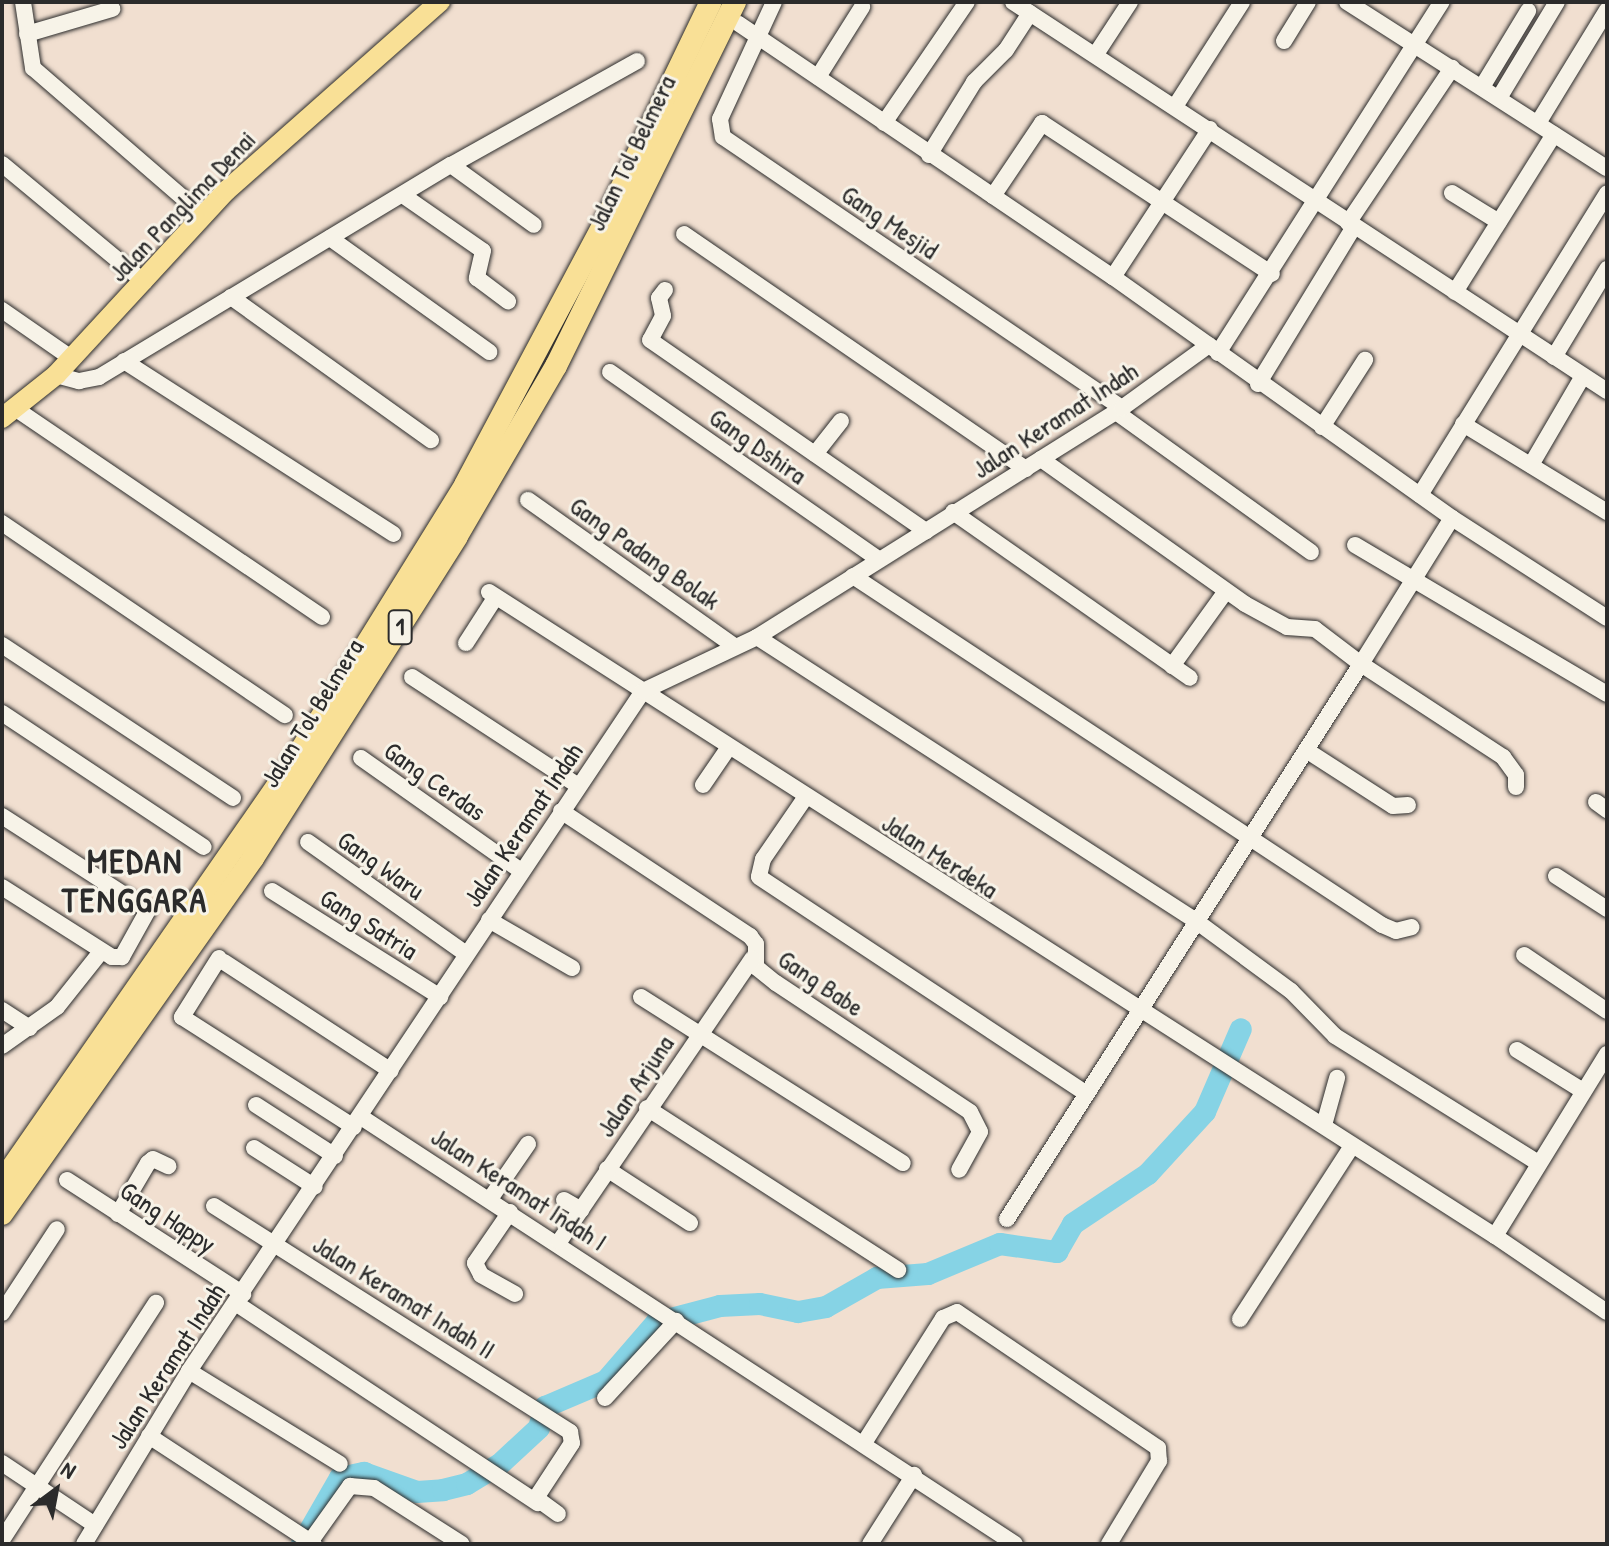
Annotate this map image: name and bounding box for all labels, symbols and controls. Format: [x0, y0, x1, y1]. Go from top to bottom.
street label: Jalan Tol Belmera [580, 70, 682, 236]
street label: Jalan Panglima Denai [102, 124, 262, 288]
street label: Gang Mesjid [836, 178, 944, 266]
street label: Jalan Keramat Indah [967, 355, 1143, 485]
street label: Gang Dshira [703, 401, 813, 491]
street label: Gang Padang Bolak [564, 490, 726, 616]
road number: 1 [386, 607, 414, 647]
street label: Jalan Tol Belmera [254, 633, 370, 793]
street label: Gang Cerdas [378, 735, 492, 827]
street label: Jalan Keramat Indah [457, 737, 589, 913]
street label: Jalan Merdeka [876, 807, 1004, 905]
street label: Gang Waru [332, 824, 430, 906]
district label: MEDAN TENGGARA [62, 841, 208, 920]
street label: Gang Satria [314, 882, 424, 966]
street label: Gang Babe [772, 943, 870, 1023]
street label: Jalan Arjuna [590, 1029, 680, 1143]
street label: Jalan Keramat Indah I [425, 1121, 613, 1257]
street label: Gang Happy [114, 1175, 222, 1259]
street label: Jalan Keramat Indah II [307, 1228, 501, 1366]
street label: Jalan Keramat Indah [102, 1278, 232, 1454]
north arrow [16, 1450, 96, 1530]
text: N [56, 1454, 82, 1485]

